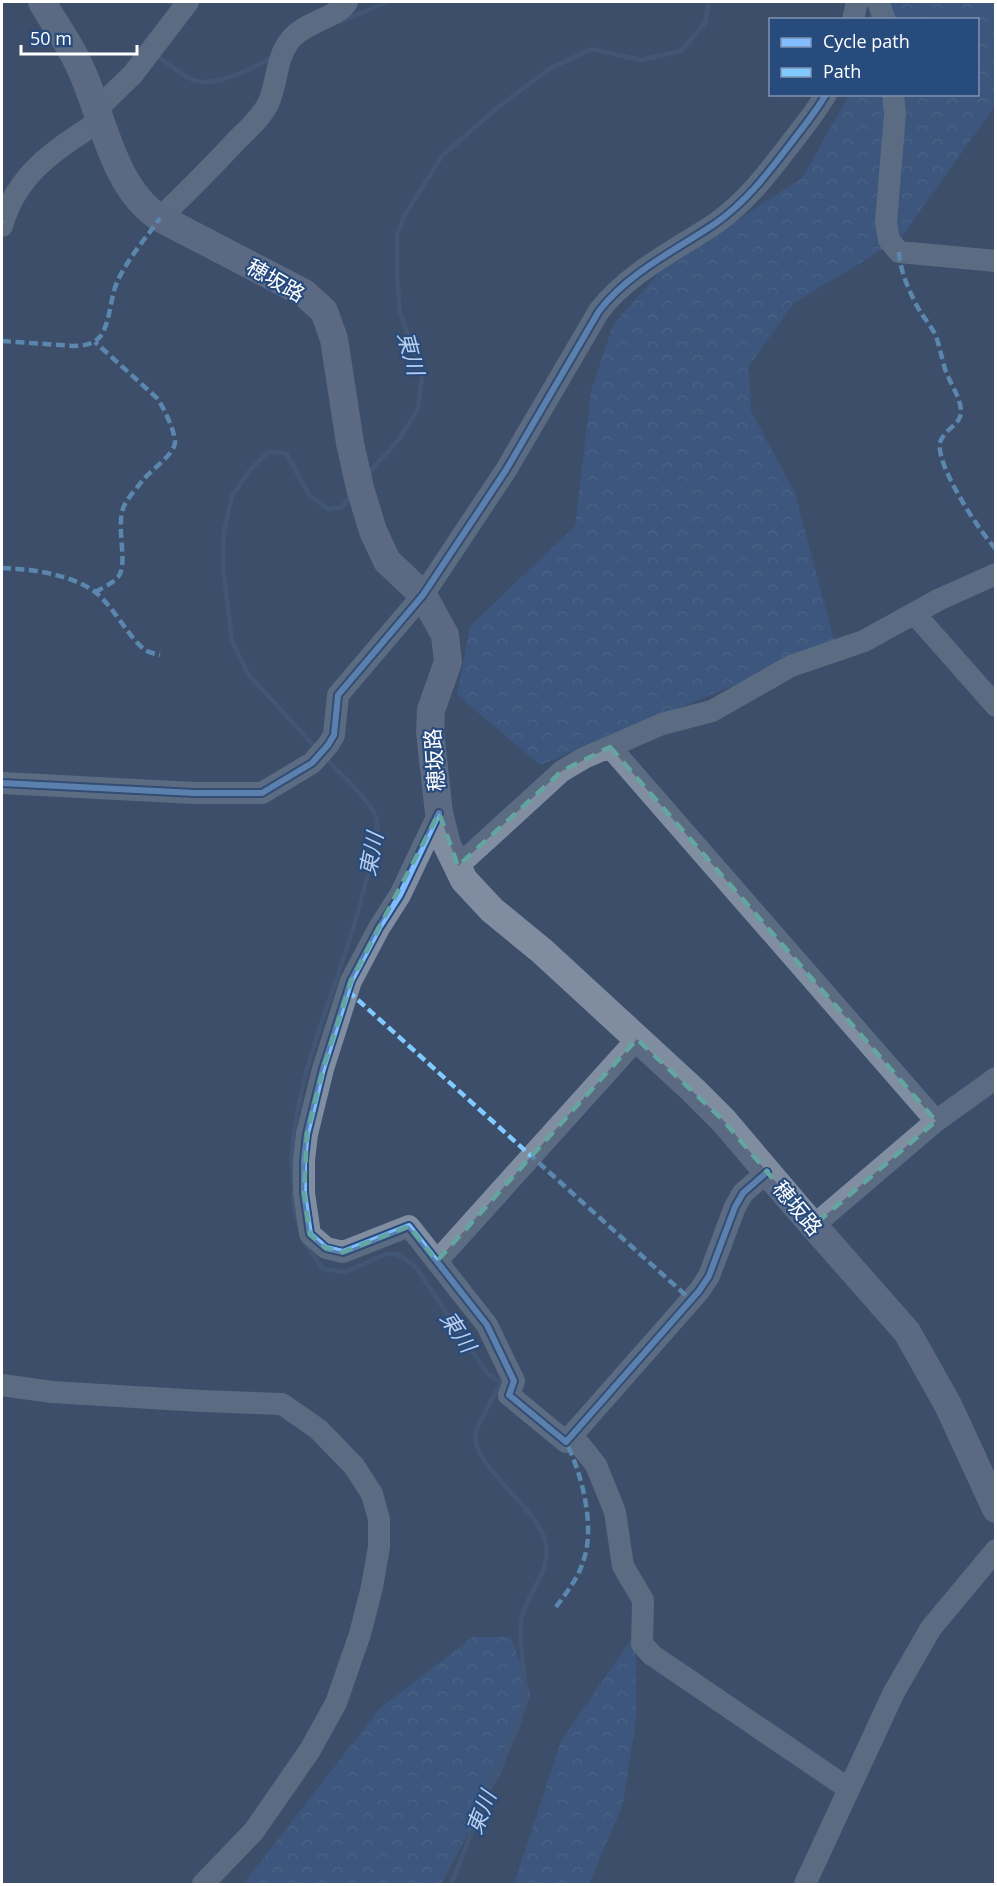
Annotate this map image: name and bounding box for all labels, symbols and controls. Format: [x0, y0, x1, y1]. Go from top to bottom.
scale bar [21, 18, 136, 56]
legend [769, 18, 979, 96]
text: 50 m [30, 26, 72, 50]
text: Cycle path [823, 29, 910, 53]
text: Path [823, 59, 861, 83]
street label: 穂坂路 [242, 252, 310, 308]
water label: 東川 [392, 328, 433, 380]
street label: 穂坂路 [418, 728, 450, 792]
water label: 東川 [351, 828, 389, 878]
street label: 穂坂路 [767, 1175, 829, 1241]
water label: 東川 [434, 1304, 485, 1359]
water label: 東川 [458, 1784, 503, 1838]

